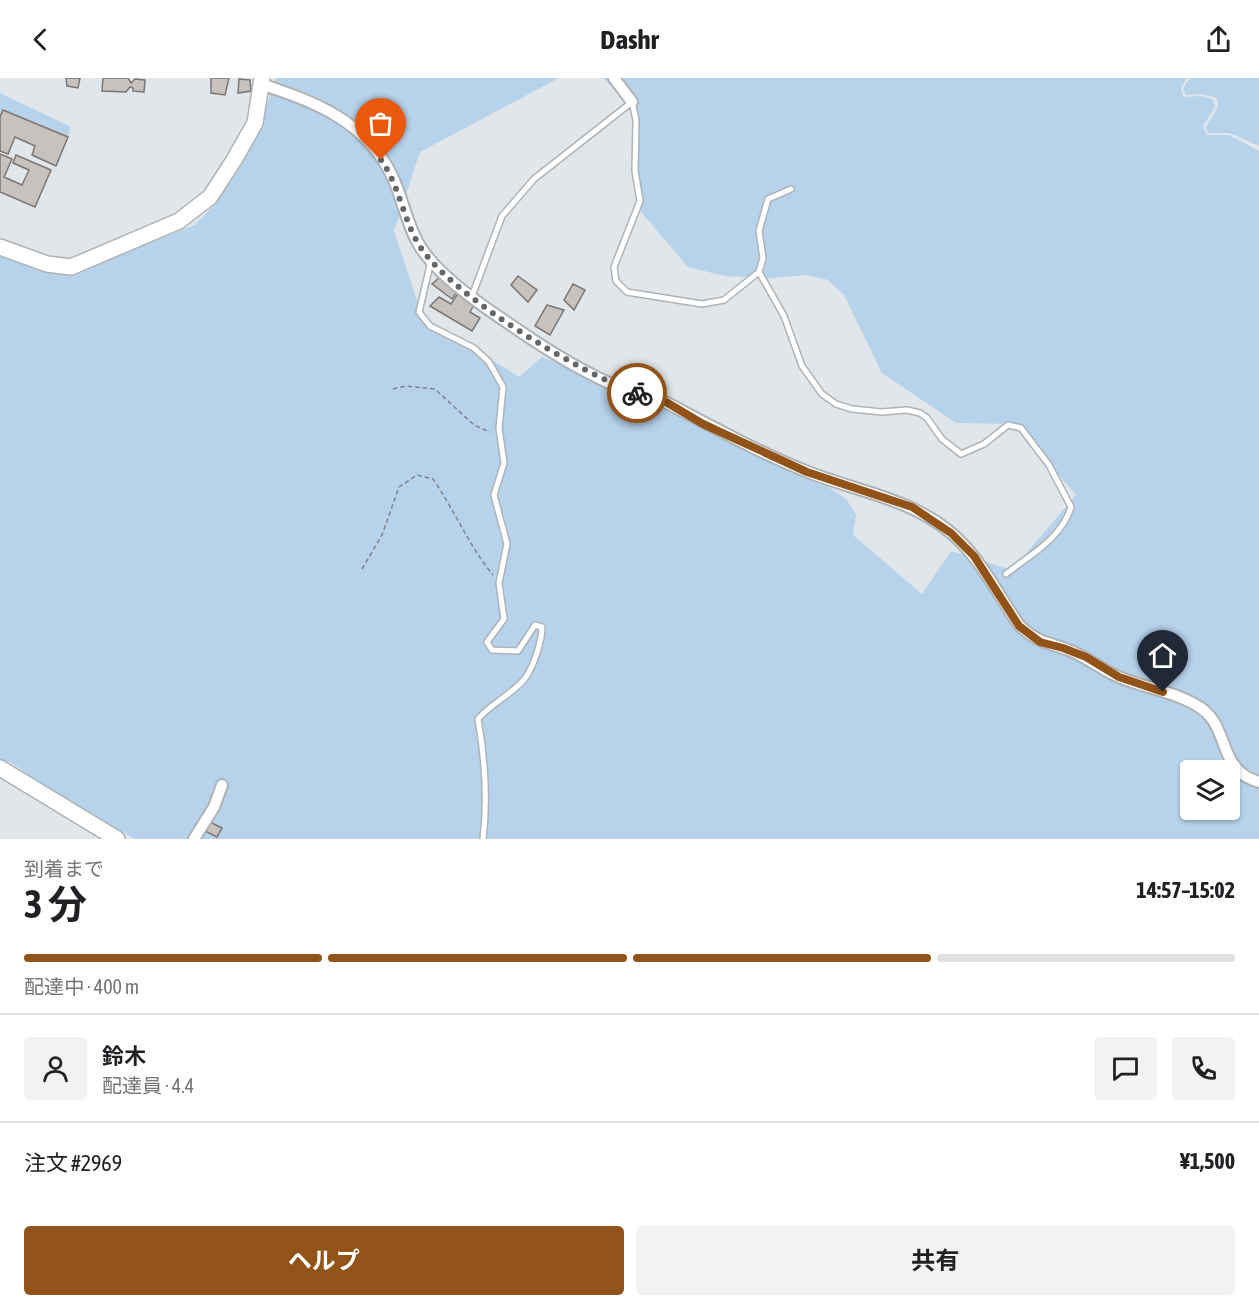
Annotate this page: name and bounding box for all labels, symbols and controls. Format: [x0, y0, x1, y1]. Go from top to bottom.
icon: back [24, 23, 57, 56]
icon: share [1202, 23, 1235, 56]
text: Dashr [600, 24, 659, 55]
pin [355, 98, 406, 160]
icon: bag [364, 107, 397, 140]
courier [607, 363, 667, 423]
icon: bike [621, 377, 654, 410]
pin [1137, 630, 1188, 692]
icon: home [1146, 639, 1179, 672]
map controls [1180, 760, 1240, 820]
button: layers [1180, 760, 1240, 820]
text: 到着まで [24, 857, 104, 880]
text: 14:57–15:02 [1136, 877, 1235, 903]
text: 3 分 [24, 882, 87, 926]
text: 配達中 · 400 m [24, 975, 139, 998]
button: person [24, 1037, 87, 1100]
button: chat [1094, 1037, 1157, 1100]
button: phone [1172, 1037, 1235, 1100]
text: 鈴木 [102, 1043, 146, 1069]
text: 配達員 · 4.4 [102, 1074, 194, 1097]
text: ¥1,500 [1180, 1148, 1235, 1174]
text: 注文 #2969 [24, 1150, 122, 1176]
button: ヘルプ [24, 1226, 624, 1295]
button: 共有 [636, 1226, 1235, 1295]

